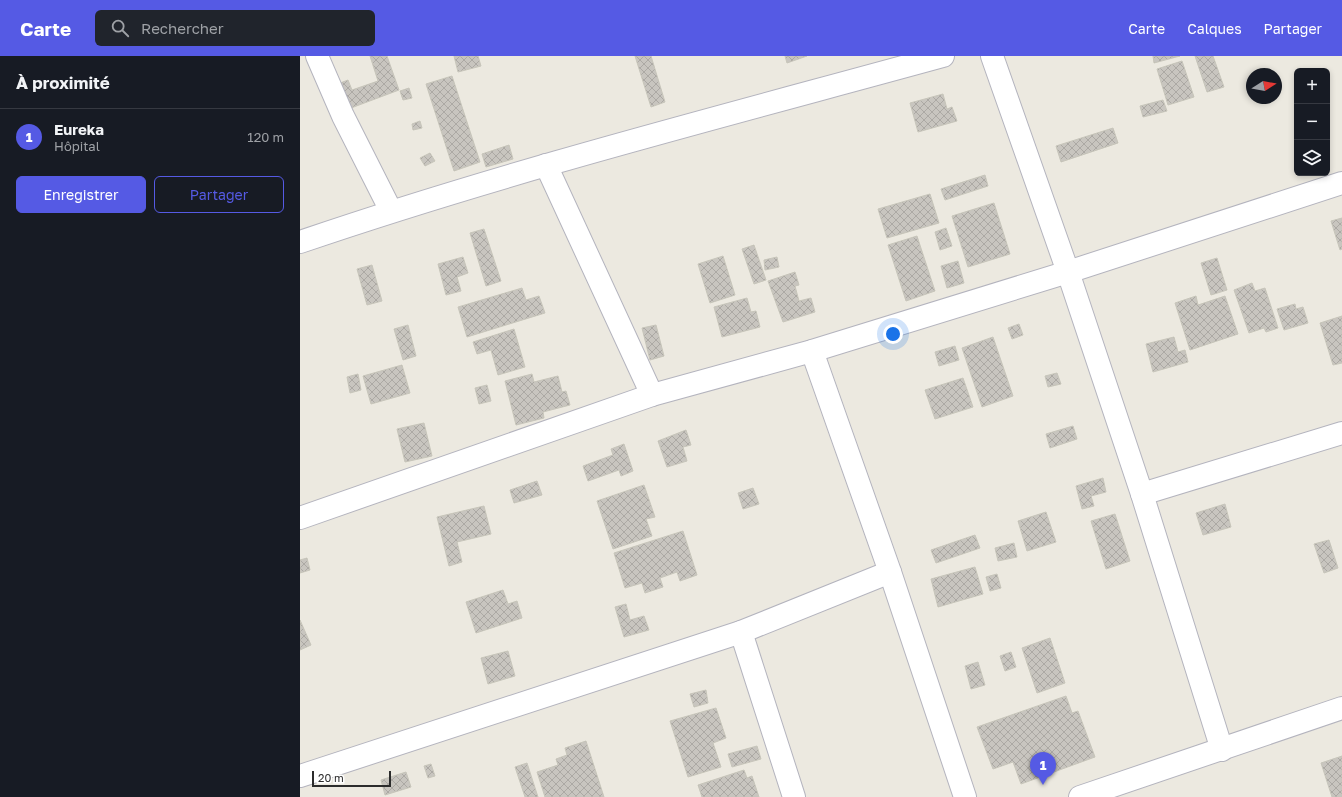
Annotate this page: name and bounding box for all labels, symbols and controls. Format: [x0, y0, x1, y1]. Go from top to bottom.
search box [95, 10, 375, 46]
text: Carte [20, 17, 71, 40]
icon: search [109, 17, 131, 39]
text: Rechercher [141, 19, 224, 37]
text: Carte [1128, 20, 1165, 37]
text: Calques [1187, 20, 1242, 37]
text: Partager [1264, 20, 1322, 37]
north arrow [1246, 68, 1282, 104]
map controls [1294, 68, 1330, 176]
button: + [1294, 68, 1330, 104]
text: À proximité [16, 72, 110, 93]
button: − [1294, 104, 1330, 140]
text: Eureka [54, 120, 104, 138]
text: 1 [26, 129, 32, 145]
text: 120 m [247, 129, 284, 145]
text: Hôpital [54, 138, 100, 154]
button: layers [1294, 140, 1330, 176]
button: Enregistrer [16, 176, 146, 213]
button: Partager [154, 176, 284, 213]
your location [883, 324, 903, 344]
pin: 1 [1030, 752, 1056, 785]
scale bar [312, 769, 391, 788]
text: 20 m [318, 771, 344, 784]

